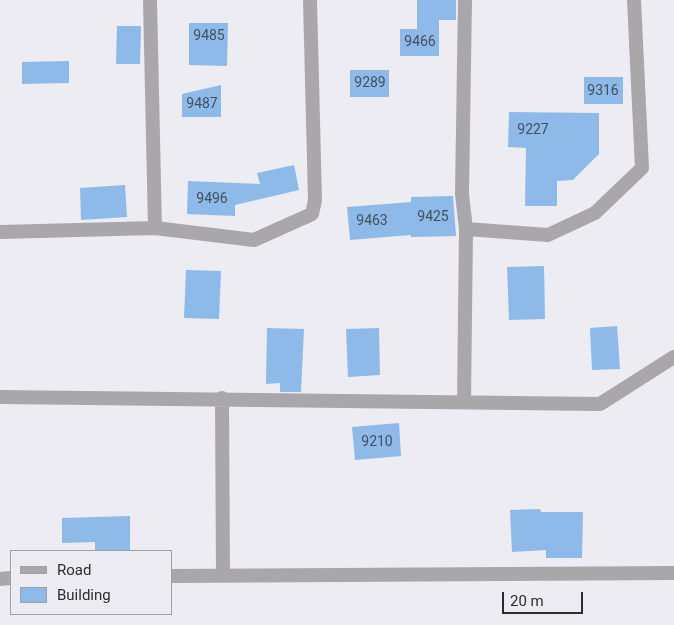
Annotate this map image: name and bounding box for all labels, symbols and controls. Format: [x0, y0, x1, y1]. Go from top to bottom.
house number: 9485 [193, 28, 225, 44]
house number: 9466 [404, 34, 436, 50]
house number: 9289 [354, 75, 386, 91]
house number: 9316 [587, 83, 619, 99]
house number: 9487 [186, 96, 218, 112]
house number: 9227 [517, 122, 549, 138]
house number: 9496 [196, 191, 228, 207]
house number: 9425 [417, 209, 449, 225]
house number: 9463 [356, 213, 388, 229]
house number: 9210 [361, 434, 393, 450]
legend [10, 550, 172, 615]
text: Road [57, 561, 91, 579]
scale bar [504, 582, 585, 614]
text: Building [57, 586, 111, 604]
text: 20 m [510, 592, 544, 610]

